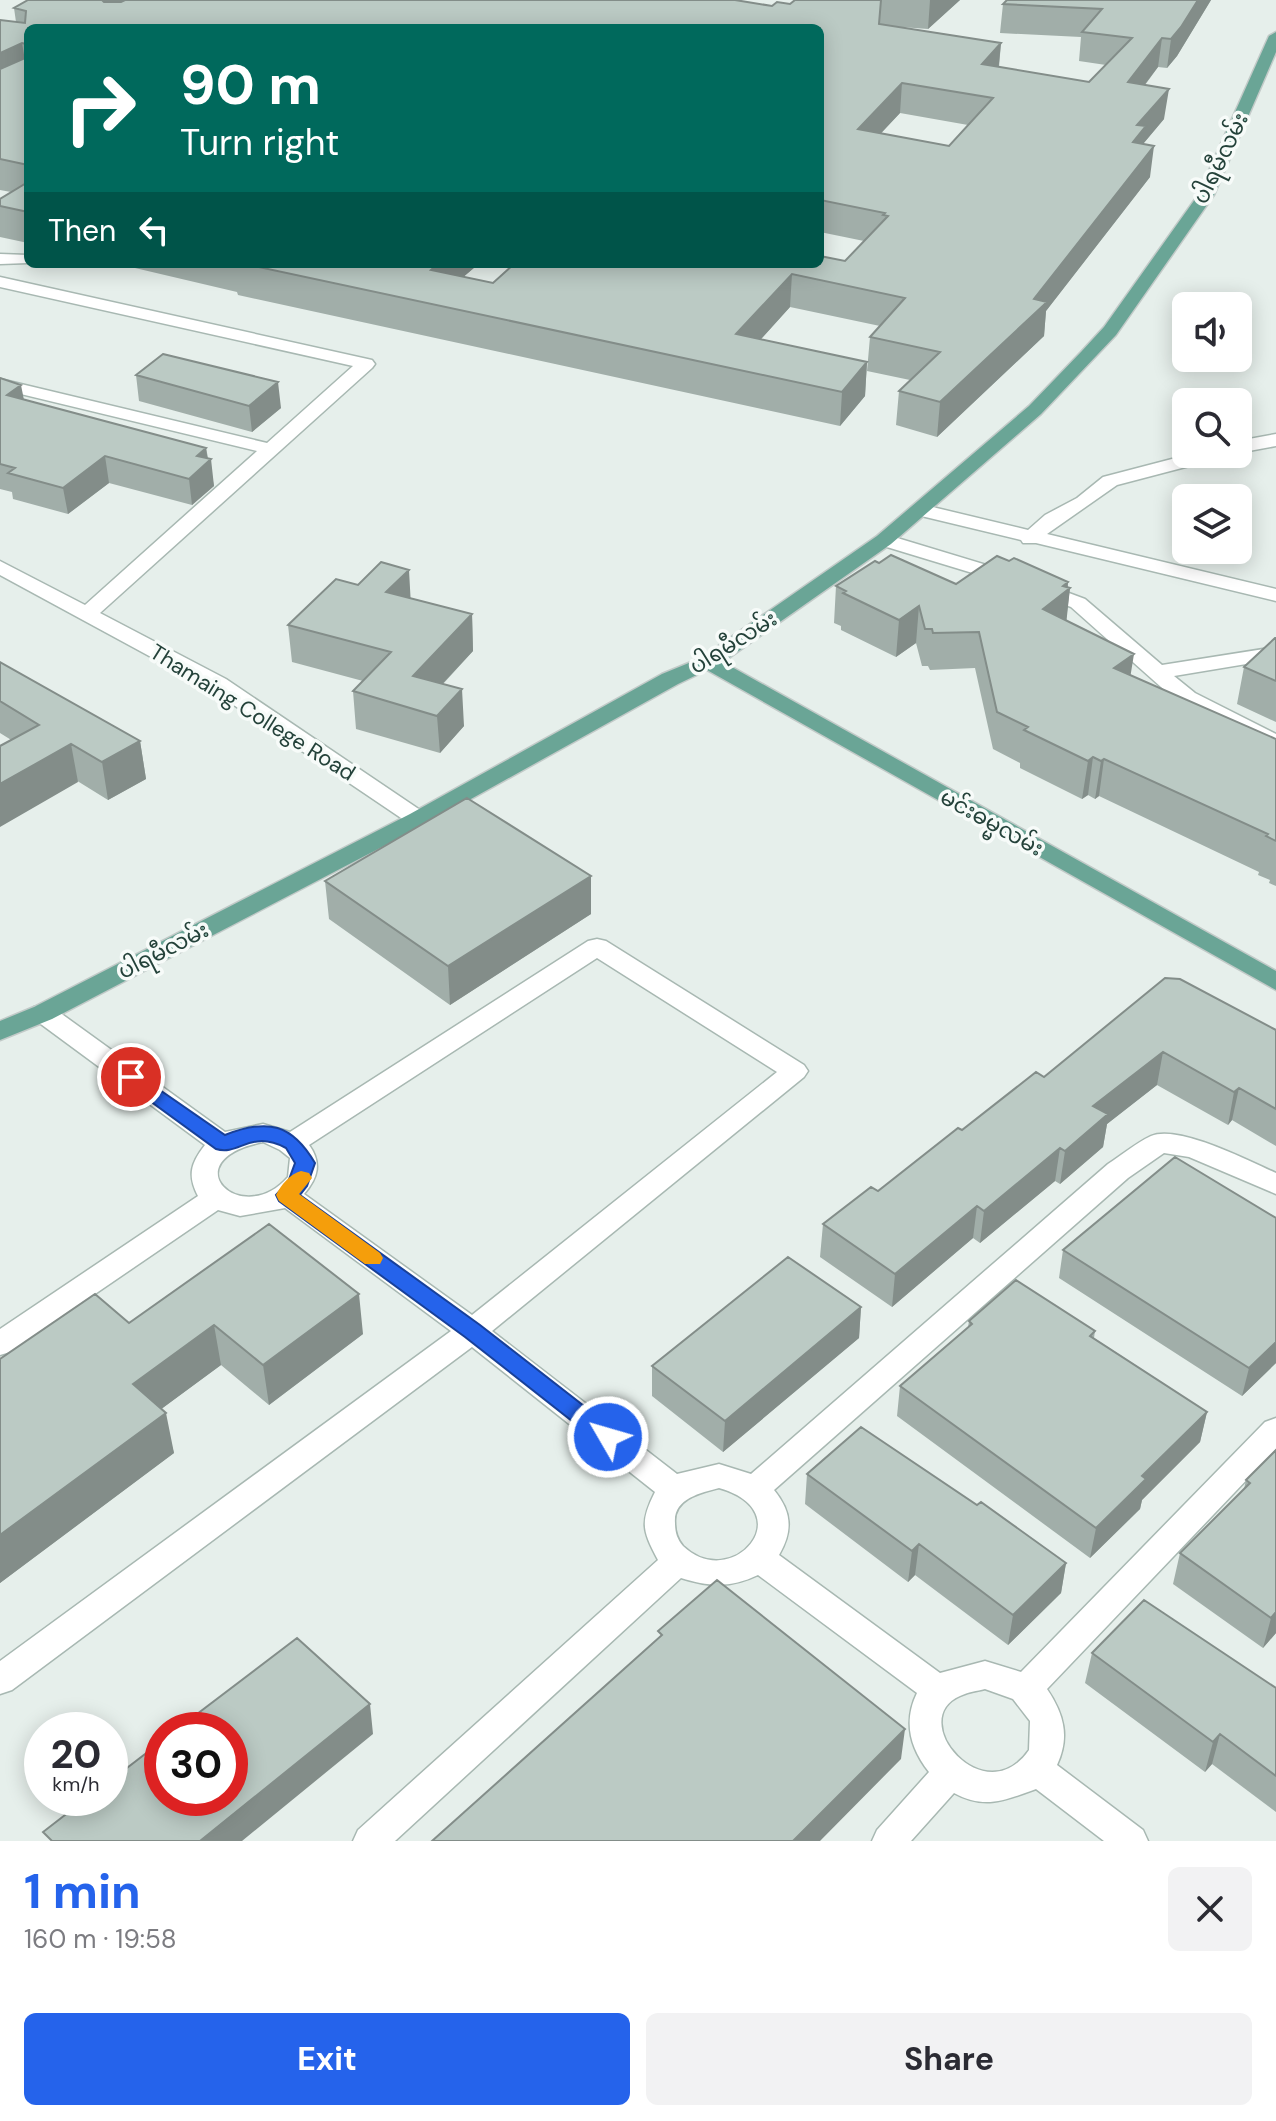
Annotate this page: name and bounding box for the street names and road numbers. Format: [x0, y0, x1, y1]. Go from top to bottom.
street label: ပါရမီလမ်း [1185, 107, 1258, 210]
street label: ပါရမီလမ်း [683, 603, 784, 683]
street label: Thamaing College Road [145, 637, 361, 788]
street label: မင်းဓမ္မလမ်း [933, 781, 1049, 866]
street label: ပါရမီလမ်း [113, 914, 215, 988]

